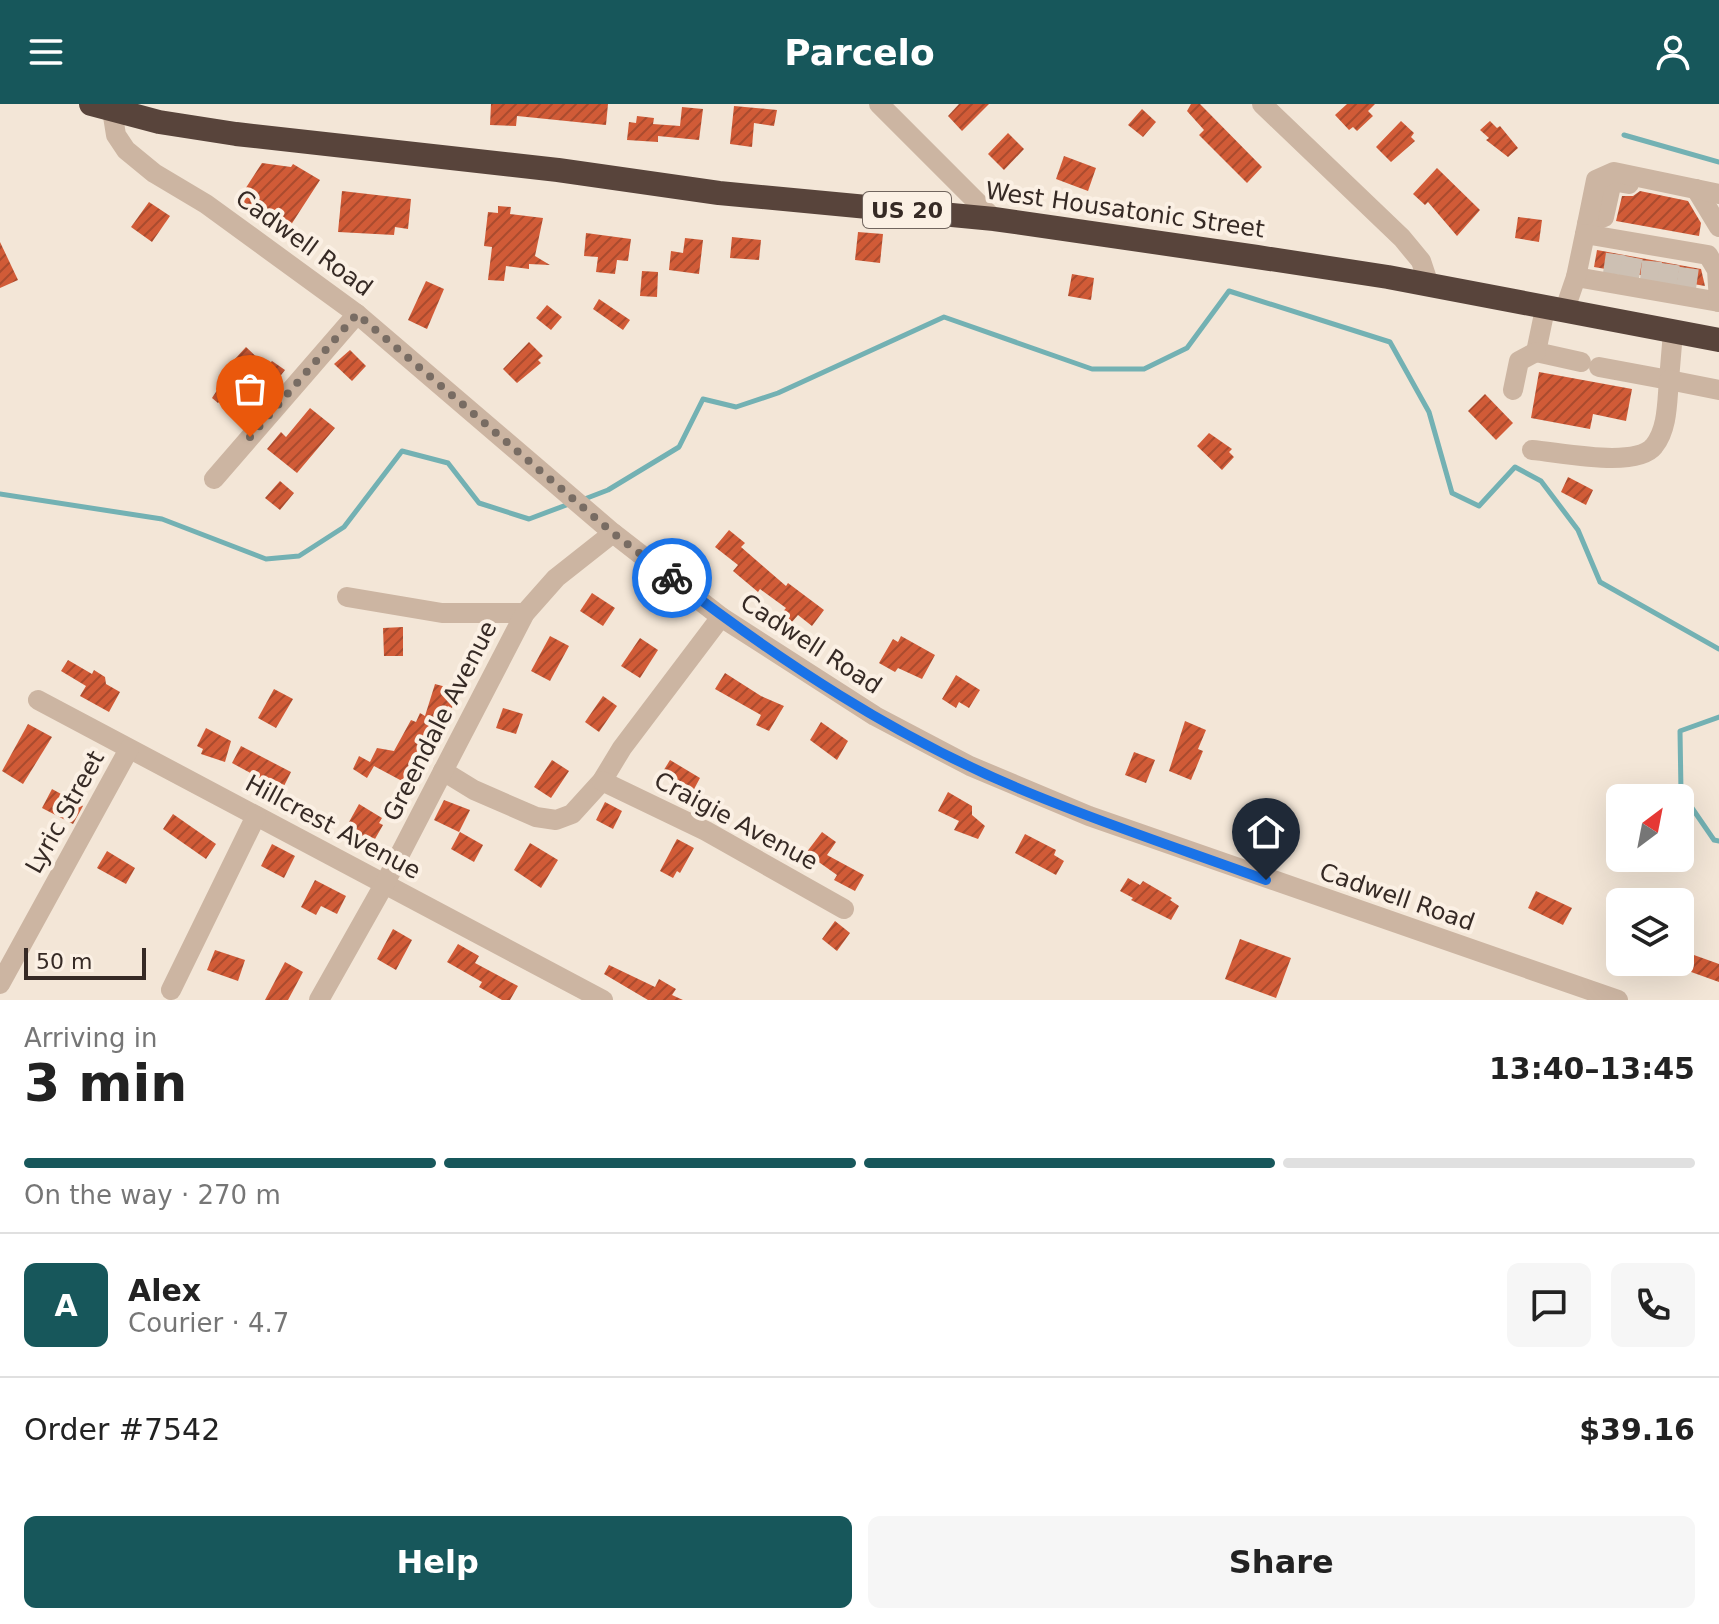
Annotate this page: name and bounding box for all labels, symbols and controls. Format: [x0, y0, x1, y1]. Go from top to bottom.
icon: menu [24, 30, 68, 74]
icon: person [1651, 30, 1695, 74]
text: Parcelo [784, 32, 935, 73]
street label: West Housatonic Street [984, 177, 1266, 243]
street label: Cadwell Road [230, 184, 378, 302]
road number: US 20 [863, 192, 951, 228]
pin [216, 355, 284, 437]
icon: bag [228, 367, 272, 411]
courier [632, 538, 712, 618]
icon: bike [650, 556, 694, 600]
street label: Cadwell Road [735, 588, 887, 700]
street label: Greendale Avenue [377, 616, 503, 826]
street label: Lyric Street [20, 746, 110, 878]
street label: Craigie Avenue [649, 766, 823, 876]
street label: Hillcrest Avenue [241, 769, 425, 885]
north arrow [1606, 784, 1694, 872]
map controls [1606, 784, 1694, 976]
pin [1232, 798, 1300, 880]
icon: home [1244, 810, 1288, 854]
street label: Cadwell Road [1316, 857, 1478, 937]
button: layers [1606, 888, 1694, 976]
scale bar [24, 944, 146, 980]
text: 50 m [36, 949, 92, 974]
text: Arriving in [24, 1023, 158, 1053]
text: 13:40–13:45 [1489, 1051, 1695, 1086]
text: 3 min [24, 1053, 187, 1113]
text: On the way · 270 m [24, 1180, 281, 1210]
button: chat [1507, 1263, 1591, 1347]
button: phone [1611, 1263, 1695, 1347]
text: Alex [128, 1273, 201, 1308]
text: A [54, 1288, 78, 1323]
text: Courier · 4.7 [128, 1308, 289, 1338]
text: Order #7542 [24, 1412, 220, 1447]
text: $39.16 [1579, 1412, 1695, 1447]
button: Help [24, 1516, 852, 1608]
button: Share [868, 1516, 1695, 1608]

